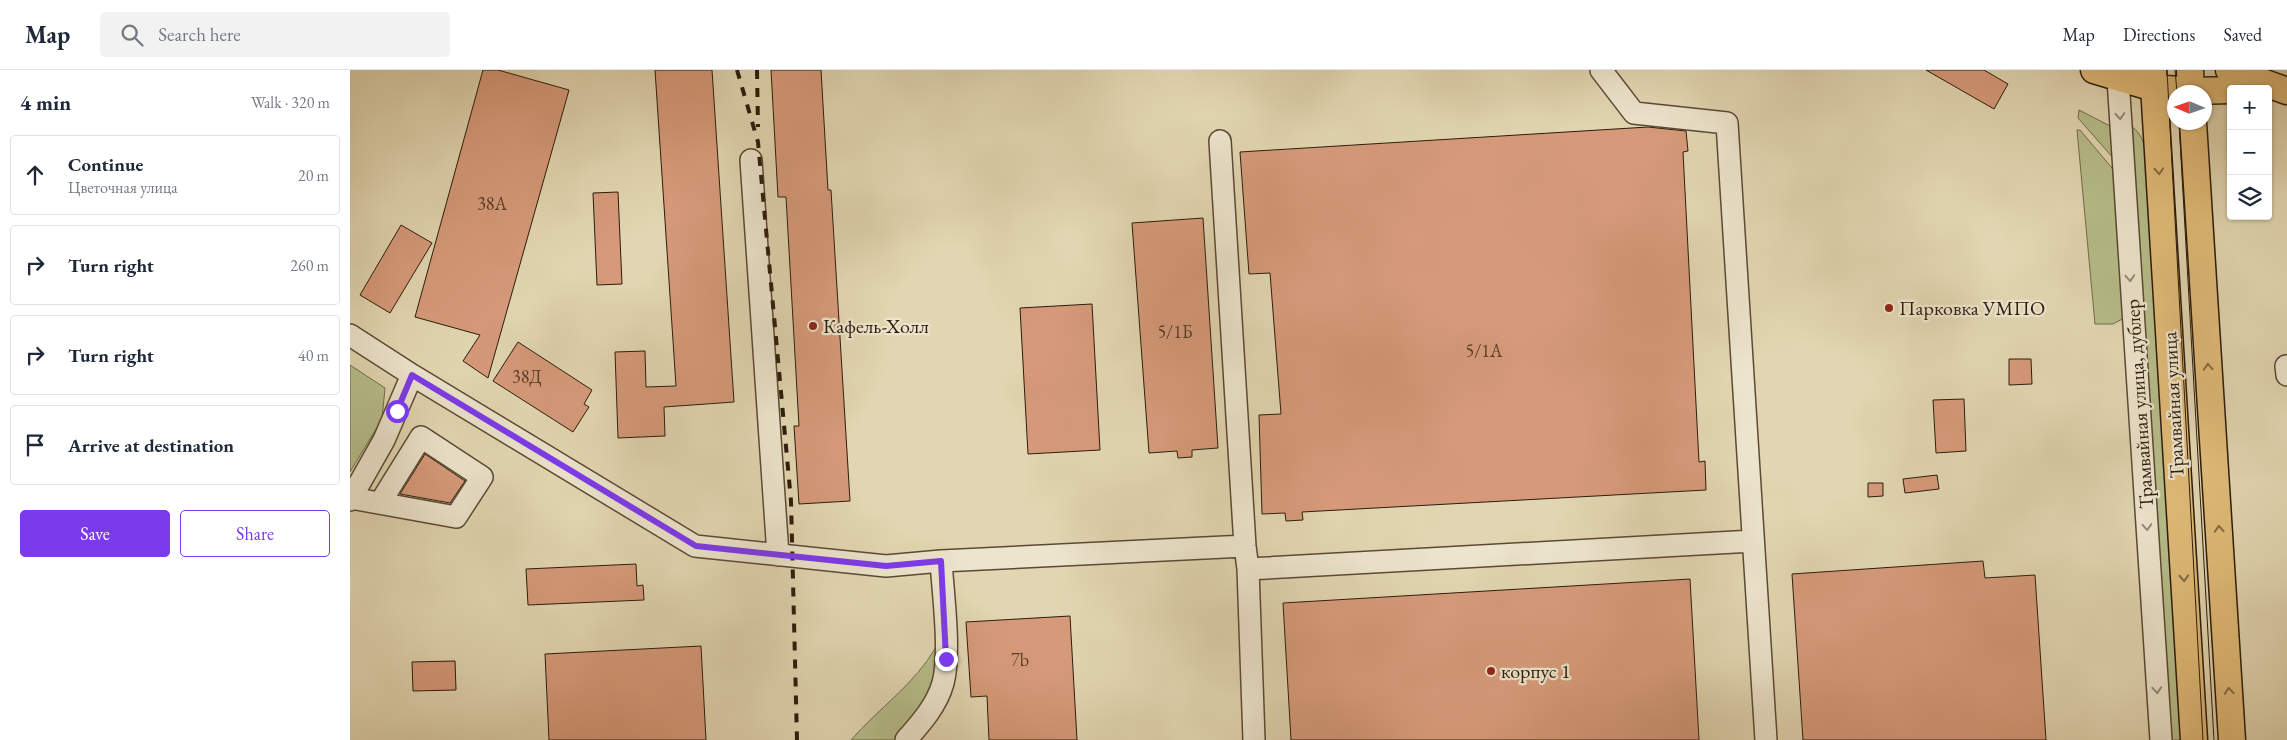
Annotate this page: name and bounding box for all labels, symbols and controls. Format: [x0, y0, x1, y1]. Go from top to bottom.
search box [100, 12, 450, 57]
text: Map [25, 19, 70, 50]
icon: search [118, 21, 146, 49]
text: Search here [158, 22, 241, 47]
text: Map [2063, 23, 2095, 46]
text: Directions [2123, 23, 2195, 46]
text: Saved [2223, 23, 2262, 46]
north arrow [2167, 85, 2212, 130]
map controls [2227, 85, 2272, 220]
button: + [2227, 85, 2272, 130]
text: 4 min [20, 89, 71, 116]
text: Walk · 320 m [251, 92, 330, 113]
one-way arrow [2114, 112, 2125, 120]
button: − [2227, 130, 2272, 175]
text: Continue [68, 152, 143, 177]
icon: ahead [21, 161, 49, 189]
text: 20 m [298, 165, 329, 186]
one-way arrow [2154, 167, 2165, 175]
button: layers [2227, 175, 2272, 220]
text: Цветочная улица [68, 177, 178, 198]
house number: 38А [477, 192, 507, 215]
icon: right [21, 251, 49, 279]
text: Turn right [68, 253, 154, 278]
text: 260 m [290, 255, 329, 276]
one-way arrow [2125, 274, 2136, 282]
place label: Парковка УМПО [1899, 295, 2045, 321]
street label: Трамвайная улица, дублер [2119, 298, 2159, 510]
marker: Парковка УМПО [1883, 302, 1895, 314]
place label: Кафель-Холл [823, 313, 929, 339]
marker: Кафель-Холл [807, 320, 819, 332]
house number: 5/1Б [1157, 320, 1193, 343]
street label: Трамвайная улица [2156, 331, 2190, 479]
house number: 5/1А [1466, 339, 1503, 362]
icon: right [21, 341, 49, 369]
text: Turn right [68, 343, 154, 368]
text: 40 m [298, 345, 329, 366]
one-way arrow [2203, 363, 2214, 371]
house number: 38Д [512, 365, 542, 388]
route start [386, 400, 409, 423]
icon: arrive [21, 431, 49, 459]
text: Arrive at destination [68, 433, 234, 458]
button: Save [20, 510, 170, 557]
button: Share [180, 510, 330, 557]
one-way arrow [2141, 524, 2152, 532]
one-way arrow [2213, 525, 2224, 533]
one-way arrow [2178, 574, 2189, 582]
route end [935, 648, 958, 671]
house number: 7b [1011, 648, 1029, 671]
place label: корпус 1 [1501, 658, 1571, 684]
marker: корпус 1 [1485, 665, 1497, 677]
one-way arrow [2152, 686, 2163, 694]
one-way arrow [2223, 687, 2234, 695]

